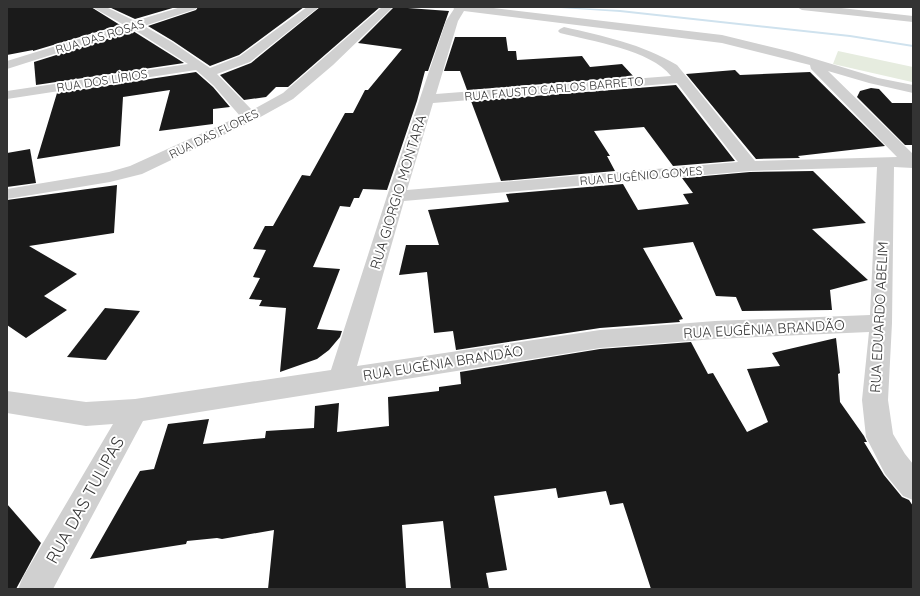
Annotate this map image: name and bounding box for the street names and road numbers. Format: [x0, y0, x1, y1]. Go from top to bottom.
street label: RUA DAS ROSAS [54, 16, 146, 57]
street label: RUA DOS LÍRIOS [55, 66, 149, 95]
street label: RUA FAUSTO CARLOS BARRETO [464, 73, 644, 104]
street label: RUA DAS FLORES [167, 105, 261, 162]
street label: RUA GIORGIO MONTARA [366, 113, 430, 271]
street label: RUA EUGÊNIO GOMES [579, 163, 703, 188]
street label: RUA EDUARDO ABELIM [866, 241, 892, 393]
street label: RUA EUGÊNIA BRANDÃO [683, 316, 846, 342]
street label: RUA EUGÊNIA BRANDÃO [362, 341, 525, 385]
street label: RUA DAS TULIPAS [41, 433, 128, 567]

